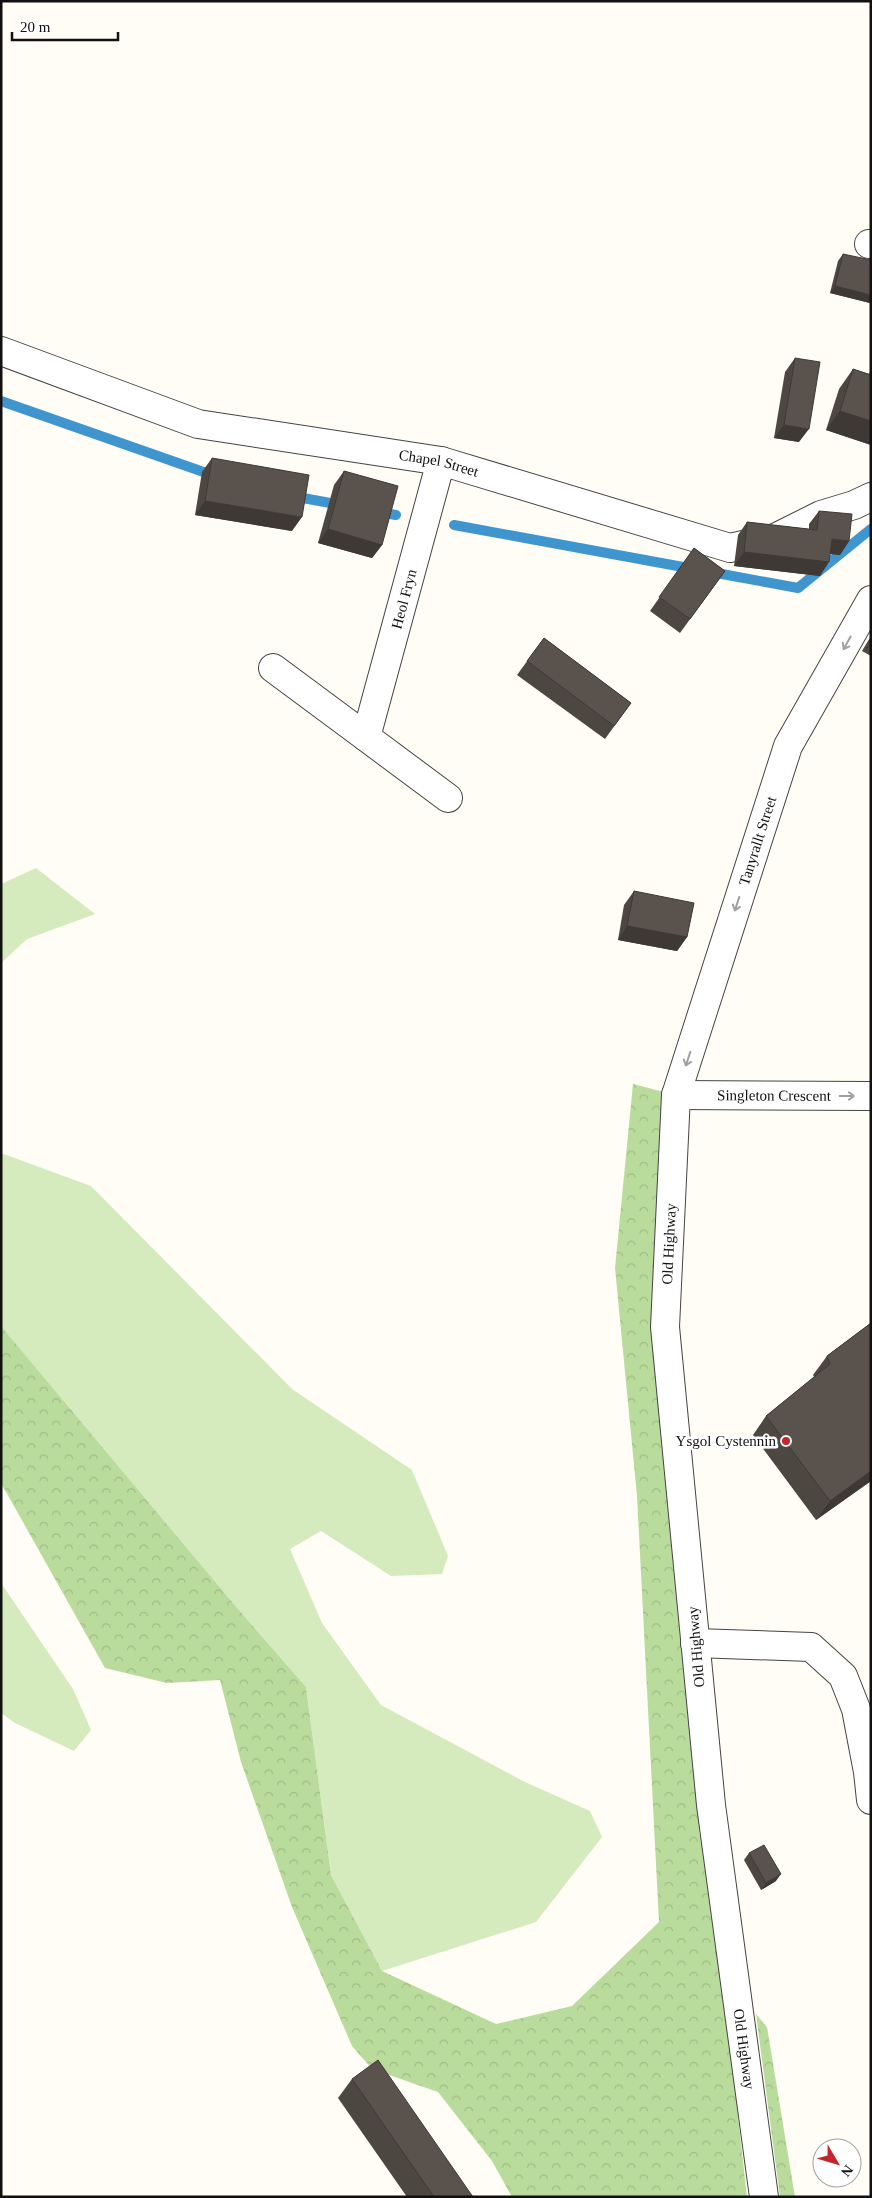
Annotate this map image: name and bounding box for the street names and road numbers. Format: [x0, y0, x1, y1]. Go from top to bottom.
street label: Chapel Street [398, 447, 481, 480]
street label: Heol Fryn [388, 567, 420, 631]
street label: Tanyrallt Street [736, 793, 780, 887]
street label: Singleton Crescent [717, 1087, 832, 1104]
street label: Old Highway [659, 1202, 679, 1285]
street label: Old Highway [684, 1605, 708, 1688]
street label: Old Highway [730, 2008, 758, 2091]

